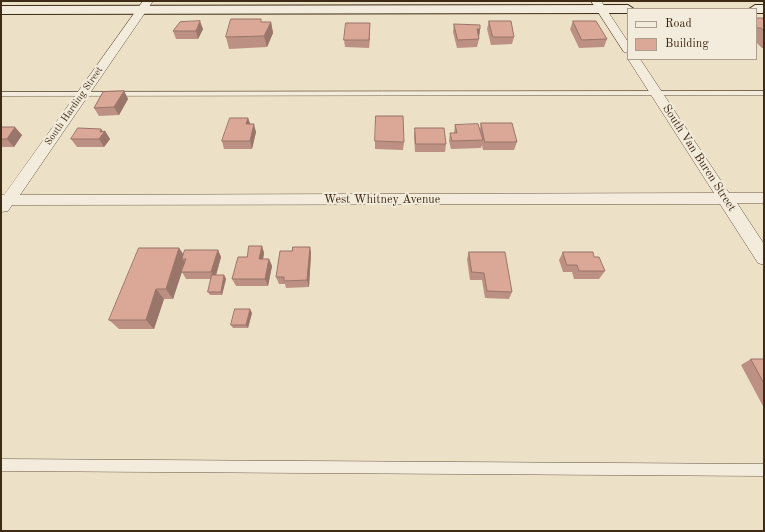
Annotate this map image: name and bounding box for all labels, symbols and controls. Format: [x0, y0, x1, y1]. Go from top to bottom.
legend [627, 8, 757, 60]
text: Road [665, 18, 692, 30]
text: Building [665, 38, 709, 50]
street label: South Harding Street [42, 64, 106, 148]
street label: South Van Buren Street [659, 102, 739, 214]
street label: West Whitney Avenue [324, 193, 440, 207]

